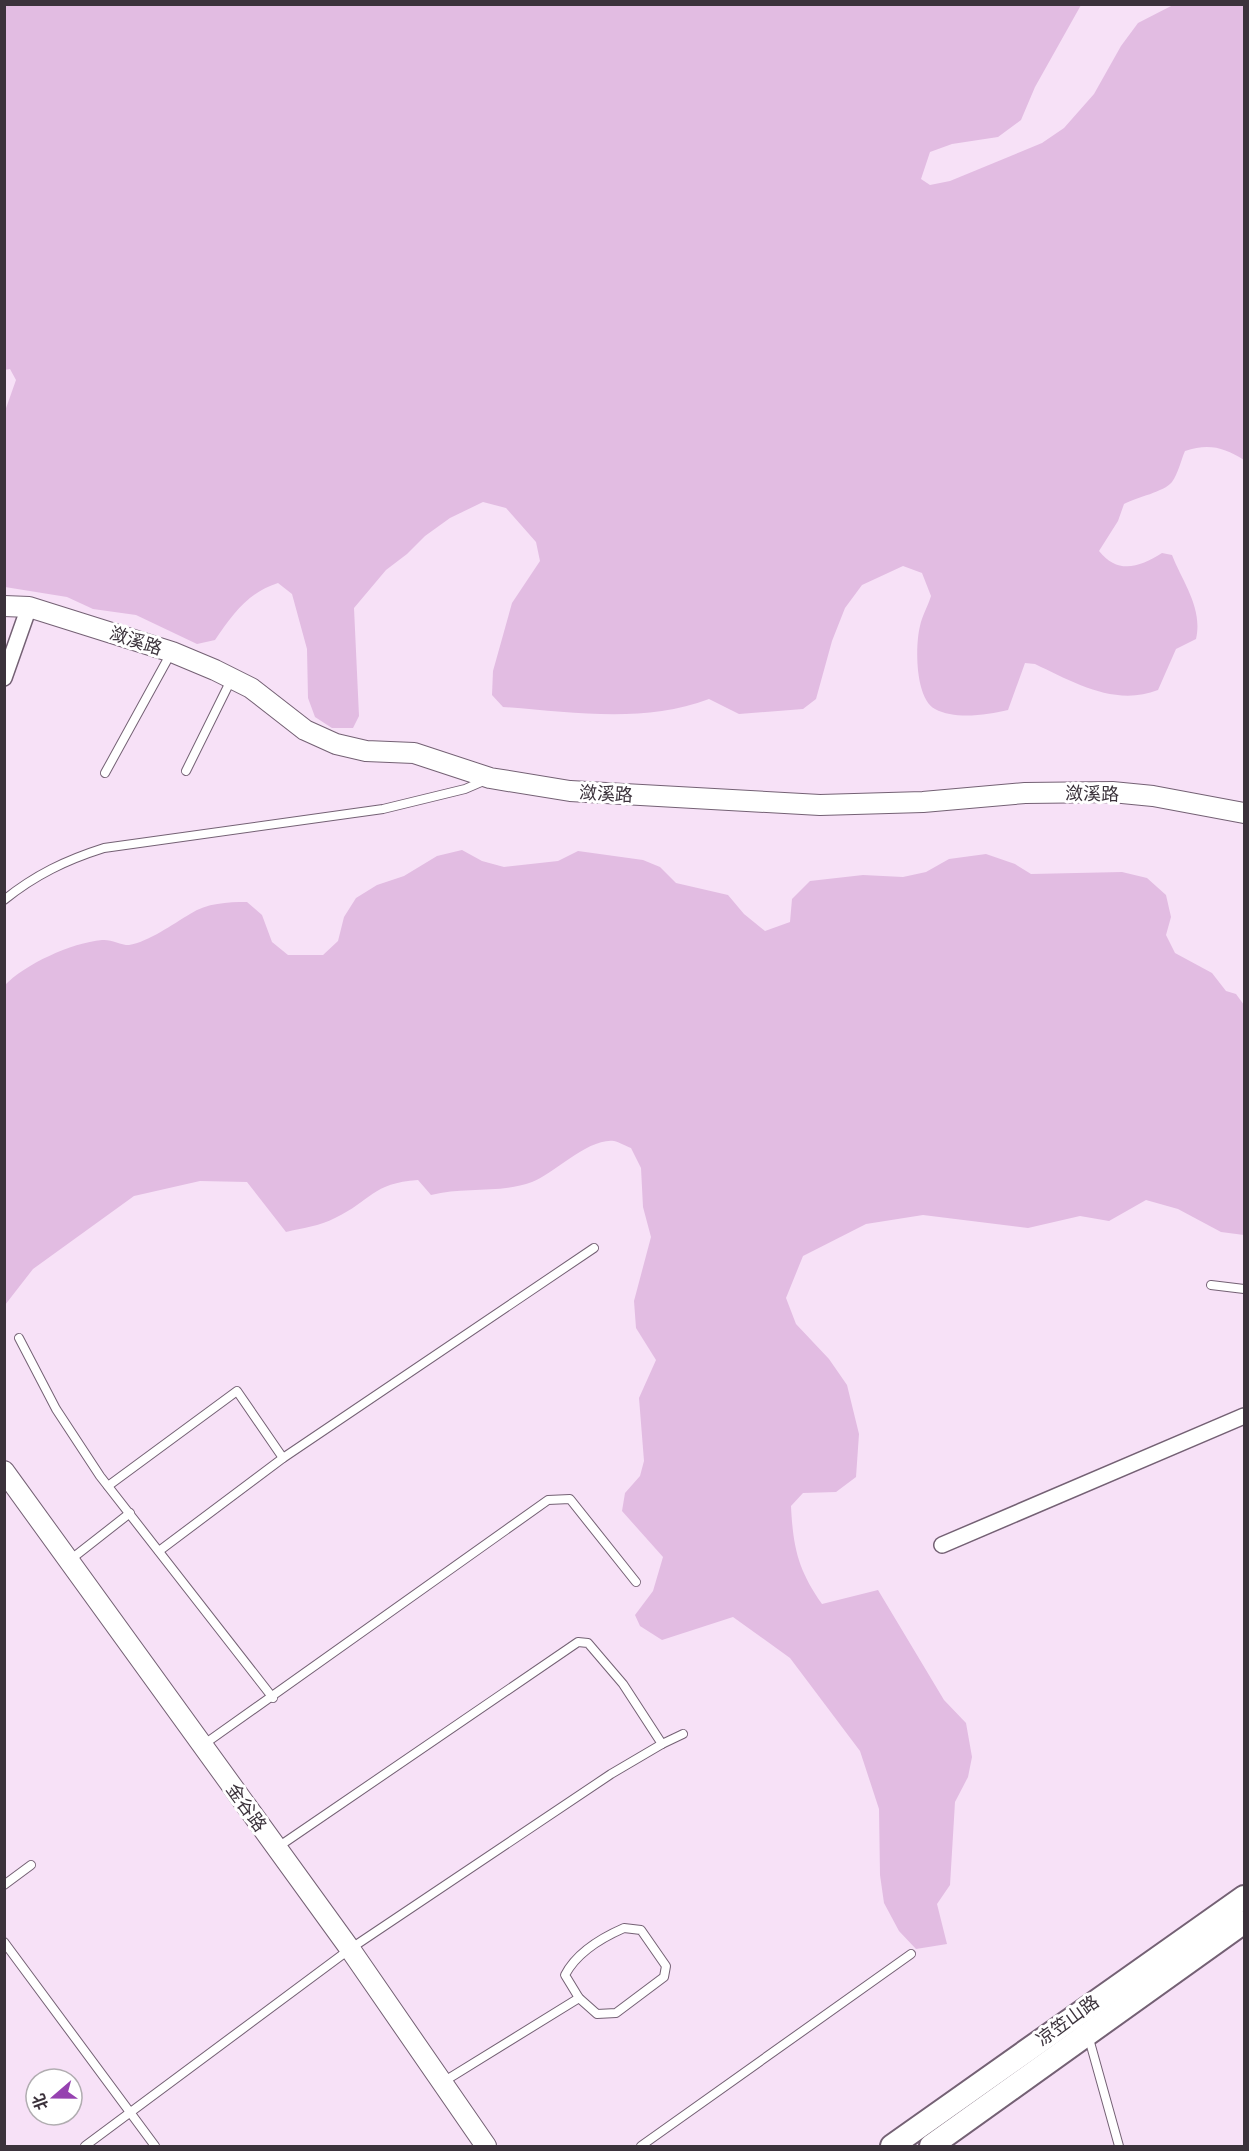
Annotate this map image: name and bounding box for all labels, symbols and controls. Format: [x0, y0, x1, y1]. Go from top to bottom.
street label: 潋溪路 [107, 620, 165, 660]
street label: 潋溪路 [578, 780, 634, 806]
street label: 潋溪路 [1065, 781, 1119, 805]
street label: 金谷路 [221, 1778, 273, 1836]
street label: 凉笠山路 [1031, 1989, 1103, 2051]
north arrow [24, 2067, 84, 2127]
text: 北 [27, 2091, 53, 2113]

